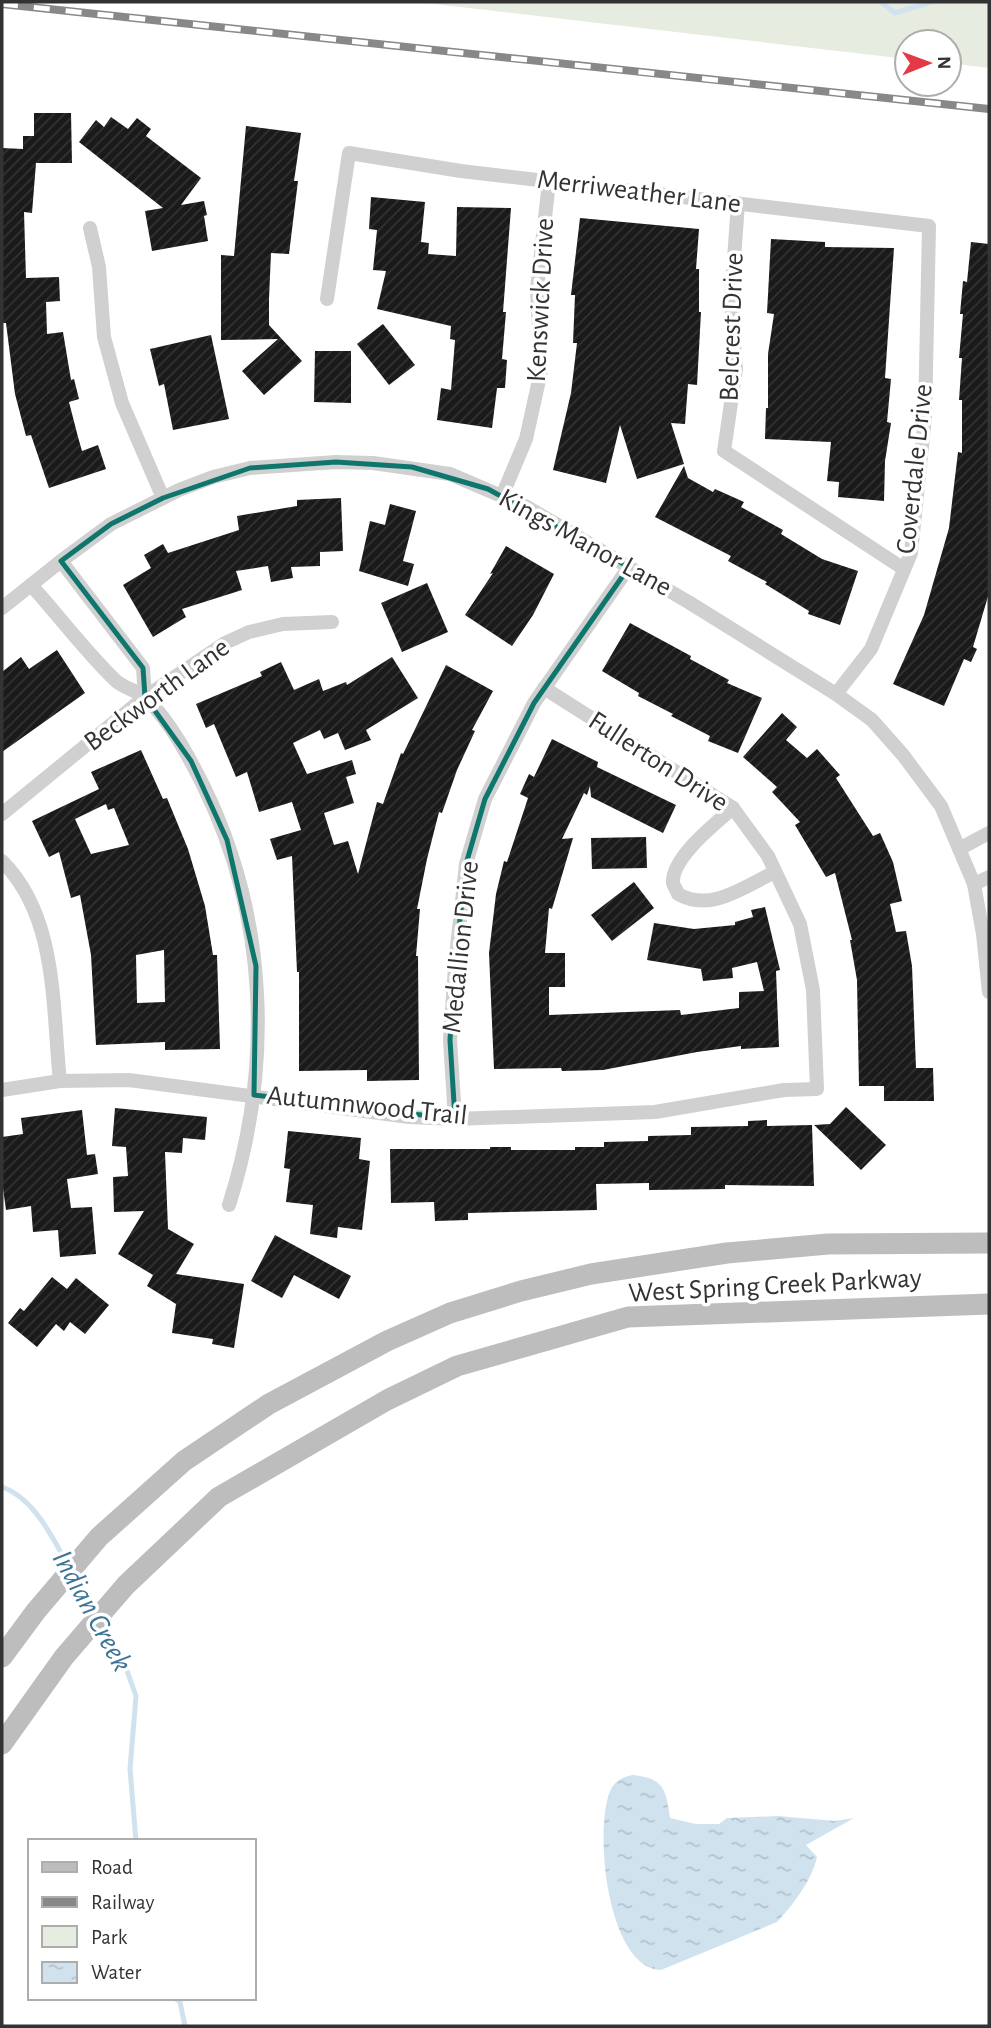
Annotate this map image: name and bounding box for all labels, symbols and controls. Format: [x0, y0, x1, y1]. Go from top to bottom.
north arrow [893, 28, 963, 98]
text: N [934, 56, 953, 70]
street label: Merriweather Lane [535, 166, 743, 218]
street label: Kenswick Drive [523, 217, 559, 383]
street label: Belcrest Drive [715, 252, 749, 402]
street label: Coverdale Drive [892, 383, 938, 555]
street label: Kings Manor Lane [494, 484, 676, 602]
street label: Beckworth Lane [79, 633, 235, 757]
street label: Fullerton Drive [583, 707, 733, 817]
street label: Medallion Drive [438, 859, 484, 1035]
street label: Autumnwood Trail [265, 1082, 469, 1130]
street label: West Spring Creek Parkway [628, 1264, 922, 1308]
water label: Indian Creek [47, 1545, 138, 1677]
legend [28, 1839, 256, 2000]
text: Road [91, 1857, 133, 1878]
text: Railway [91, 1892, 154, 1913]
text: Park [91, 1927, 128, 1948]
text: Water [91, 1962, 141, 1983]

